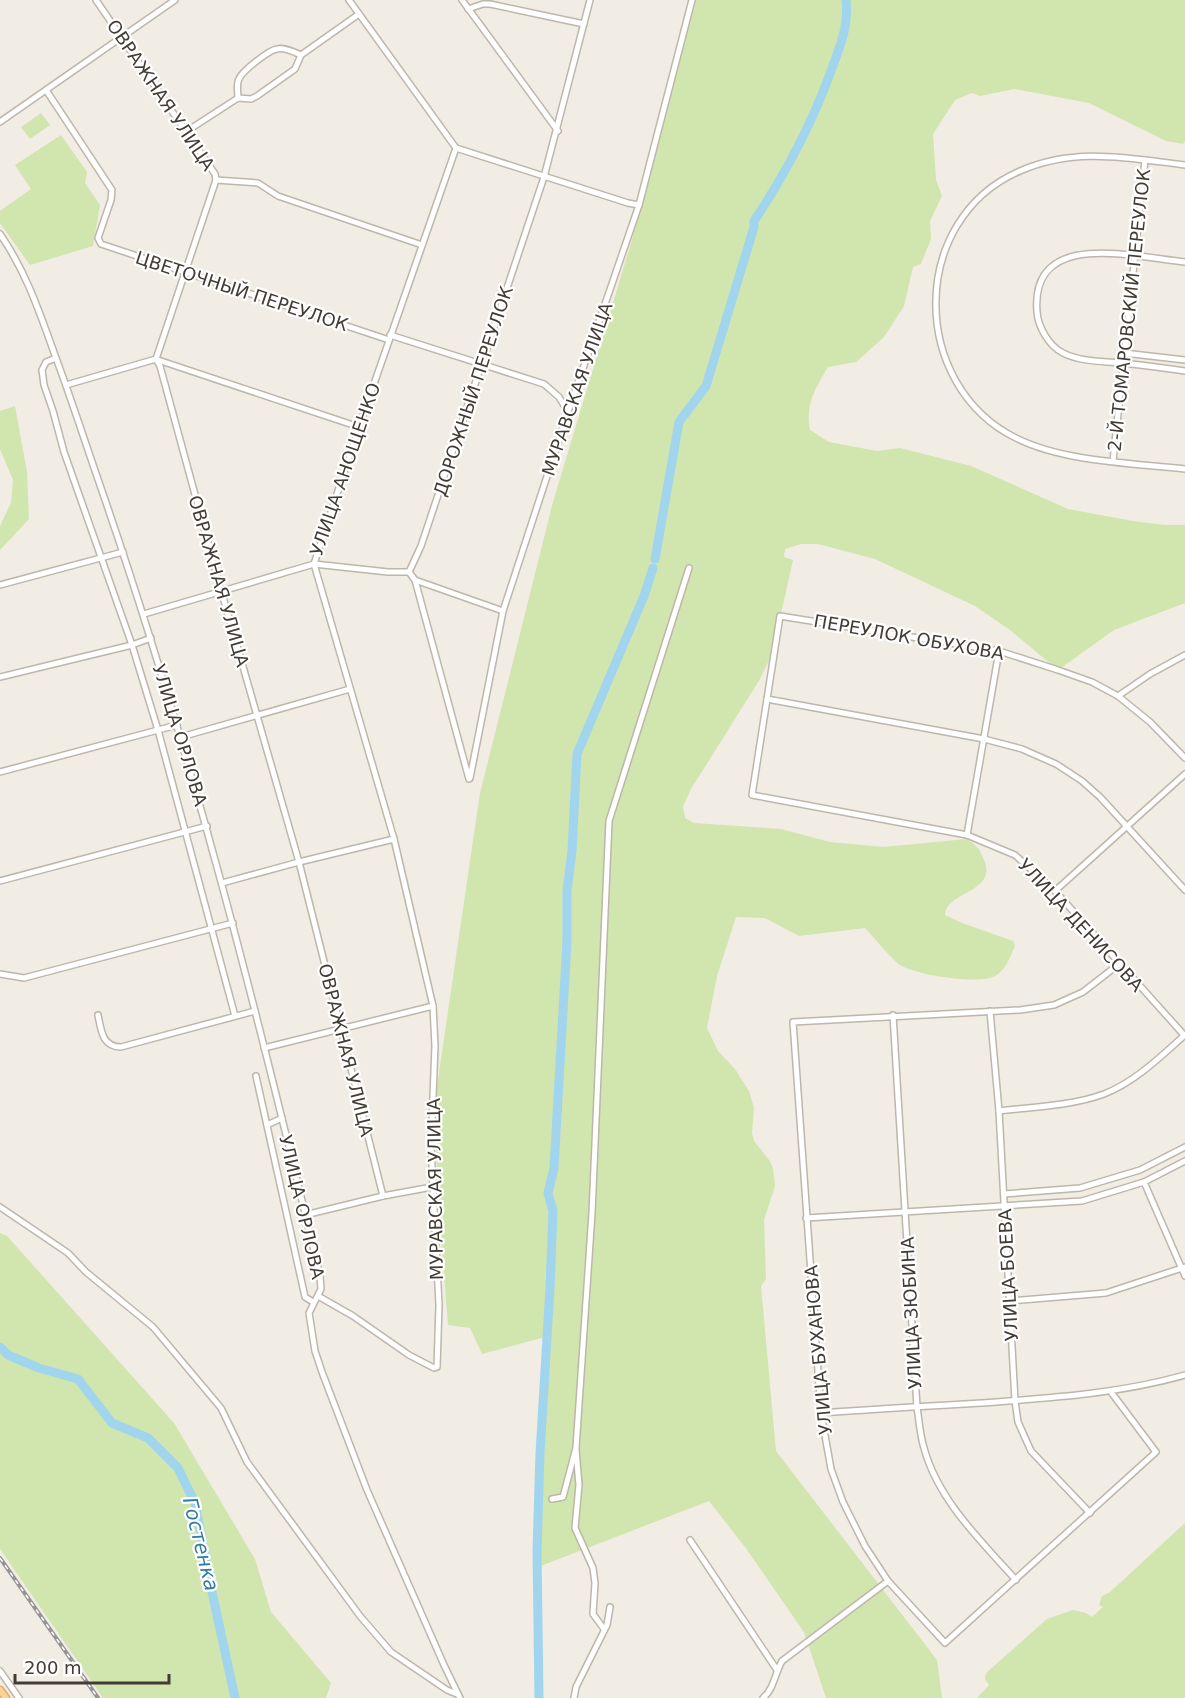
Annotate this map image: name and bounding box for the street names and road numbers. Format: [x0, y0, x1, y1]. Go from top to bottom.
street label: ОВРАЖНАЯ УЛИЦА [103, 16, 220, 175]
street label: 2-Й ТОМАРОВСКИЙ ПЕРЕУЛОК [1104, 167, 1154, 452]
street label: ЦВЕТОЧНЫЙ ПЕРЕУЛОК [133, 247, 351, 335]
street label: ДОРОЖНЫЙ ПЕРЕУЛОК [429, 283, 517, 499]
street label: МУРАВСКАЯ УЛИЦА [537, 299, 617, 479]
street label: УЛИЦА АНОЩЕНКО [306, 380, 384, 558]
street label: ОВРАЖНАЯ УЛИЦА [184, 493, 254, 670]
street label: ПЕРЕУЛОК ОБУХОВА [812, 610, 1007, 664]
street label: УЛИЦА ОРЛОВА [148, 661, 212, 809]
street label: УЛИЦА ДЕНИСОВА [1014, 854, 1148, 996]
street label: ОВРАЖНАЯ УЛИЦА [314, 961, 378, 1139]
street label: МУРАВСКАЯ УЛИЦА [423, 1097, 447, 1280]
street label: УЛИЦА ОРЛОВА [275, 1133, 329, 1282]
street label: УЛИЦА БОЕВА [994, 1208, 1022, 1342]
street label: УЛИЦА ЗЮБИНА [896, 1236, 925, 1390]
street label: УЛИЦА БУХАНОВА [800, 1264, 836, 1436]

